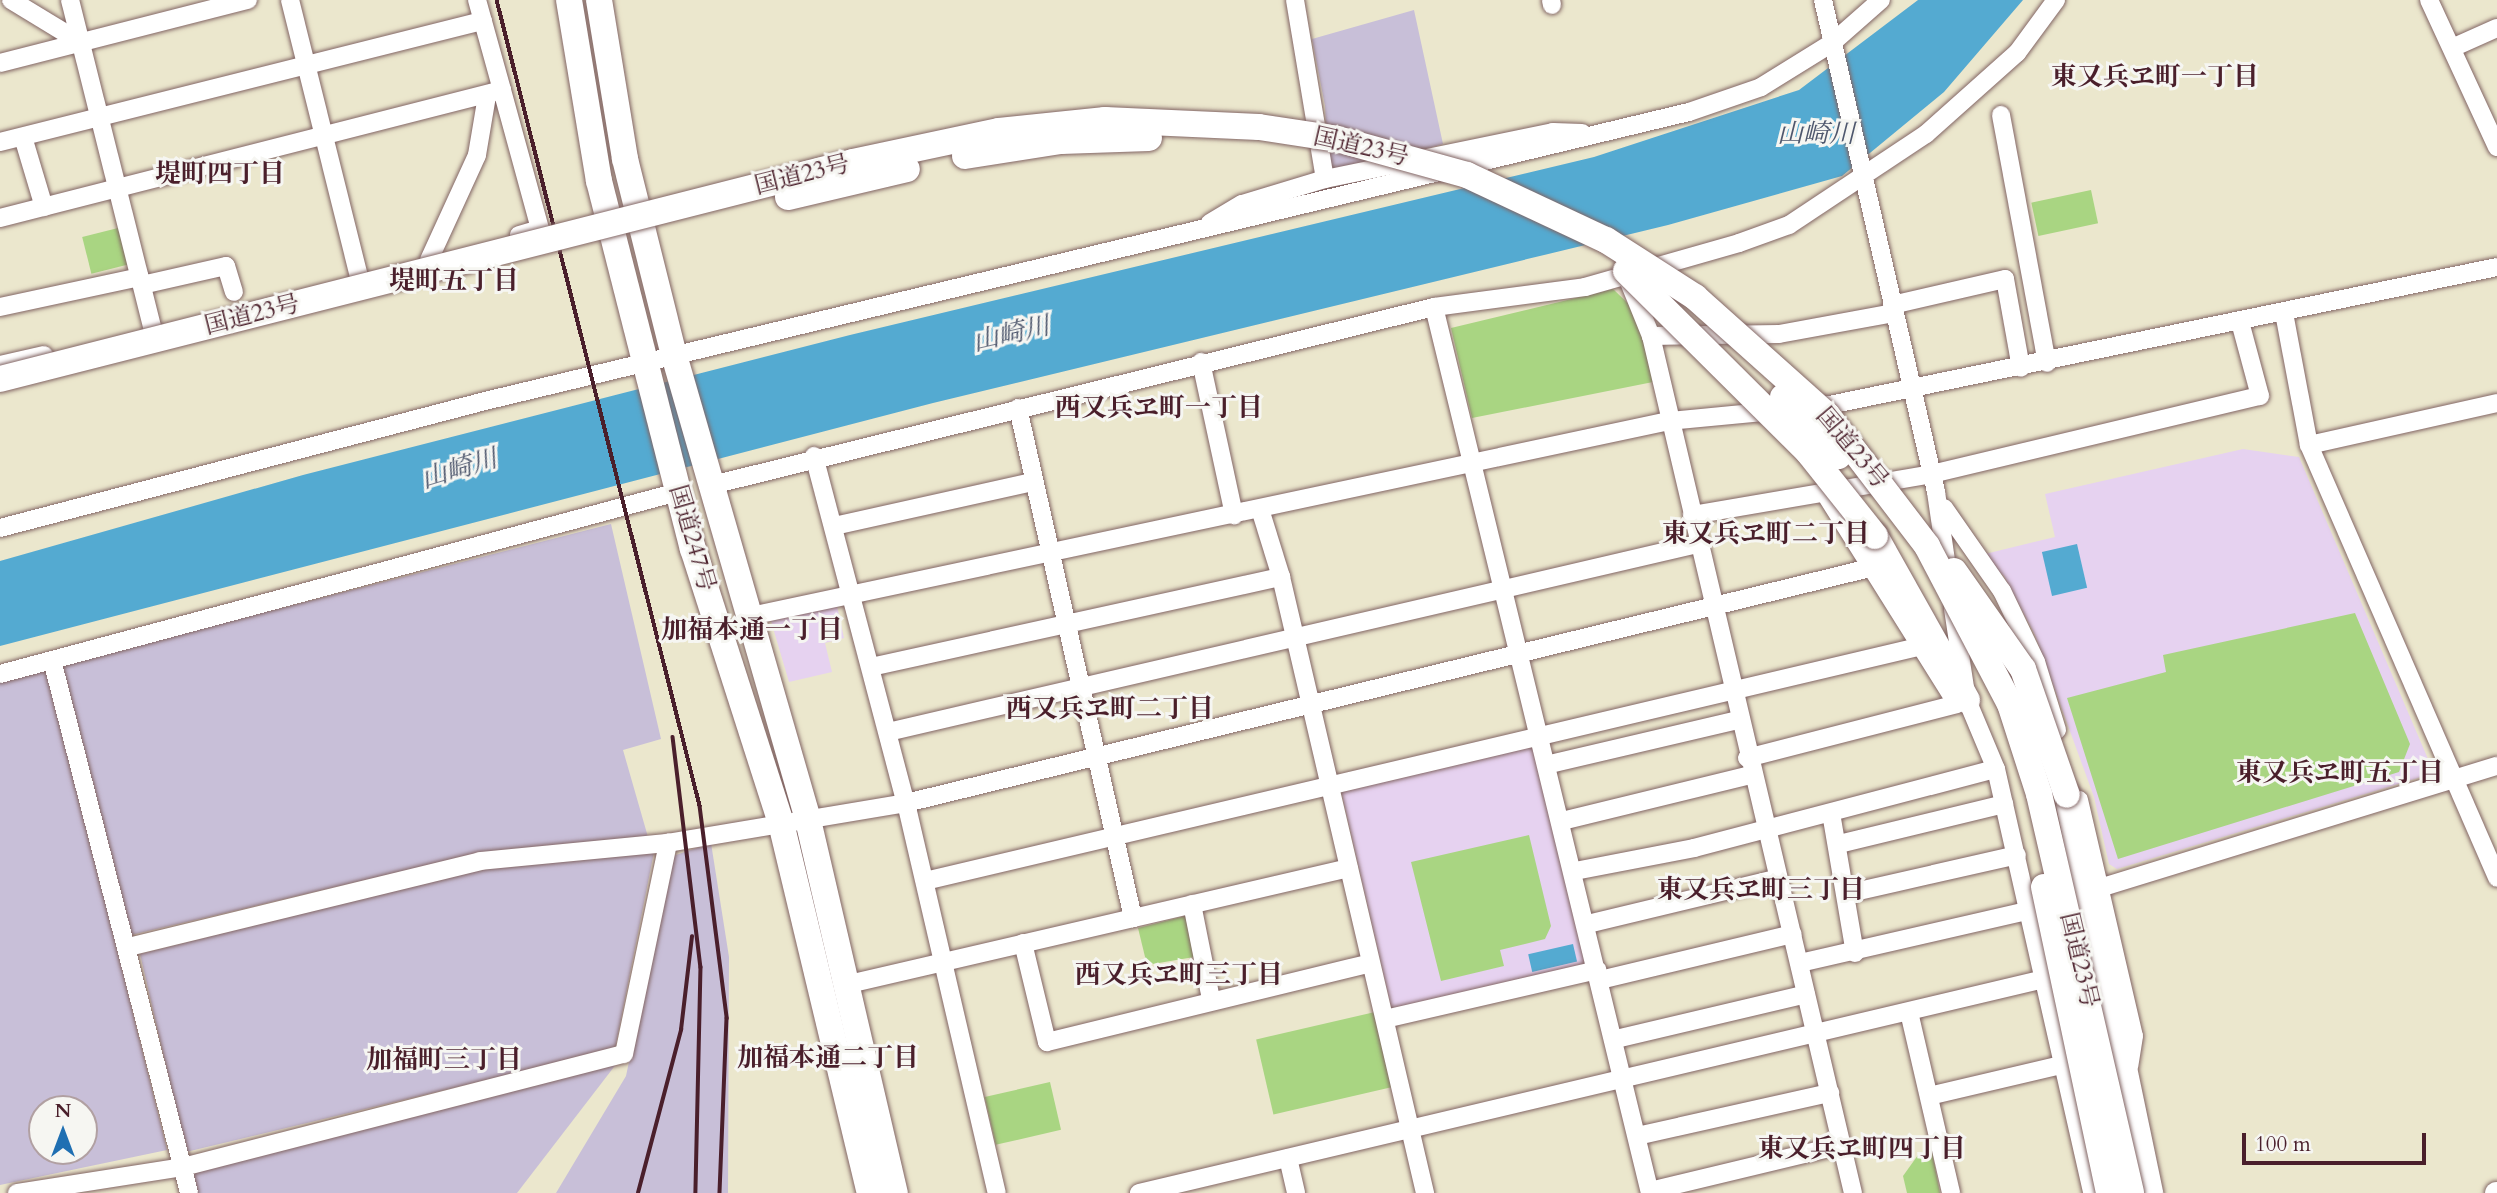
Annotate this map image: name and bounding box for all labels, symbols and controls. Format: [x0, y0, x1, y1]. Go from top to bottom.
district label: 東又兵ヱ町一丁目 [2051, 61, 2259, 93]
water label: 山崎川 [1777, 118, 1855, 150]
street label: 国道23号 [1311, 122, 1411, 172]
street label: 国道23号 [752, 149, 852, 201]
district label: 堤町四丁目 [155, 158, 285, 190]
district label: 堤町五丁目 [389, 265, 519, 297]
street label: 国道23号 [202, 289, 302, 341]
water label: 山崎川 [969, 310, 1053, 358]
district label: 西又兵ヱ町一丁目 [1055, 392, 1263, 424]
street label: 国道23号 [1810, 402, 1894, 494]
water label: 山崎川 [417, 443, 501, 495]
street label: 国道247号 [663, 482, 721, 594]
district label: 東又兵ヱ町二丁目 [1662, 518, 1870, 550]
district label: 加福本通一丁目 [661, 614, 843, 646]
district label: 西又兵ヱ町二丁目 [1006, 693, 1214, 725]
district label: 東又兵ヱ町五丁目 [2236, 757, 2444, 789]
district label: 東又兵ヱ町三丁目 [1657, 874, 1865, 906]
street label: 国道23号 [2054, 910, 2104, 1010]
district label: 西又兵ヱ町三丁目 [1075, 959, 1283, 991]
district label: 加福本通二丁目 [737, 1042, 919, 1074]
district label: 加福町三丁目 [366, 1044, 522, 1076]
north arrow [28, 1095, 98, 1165]
text: N [55, 1098, 71, 1124]
scale bar [2245, 1120, 2429, 1164]
text: 100 m [2255, 1130, 2311, 1159]
district label: 東又兵ヱ町四丁目 [1758, 1133, 1966, 1165]

